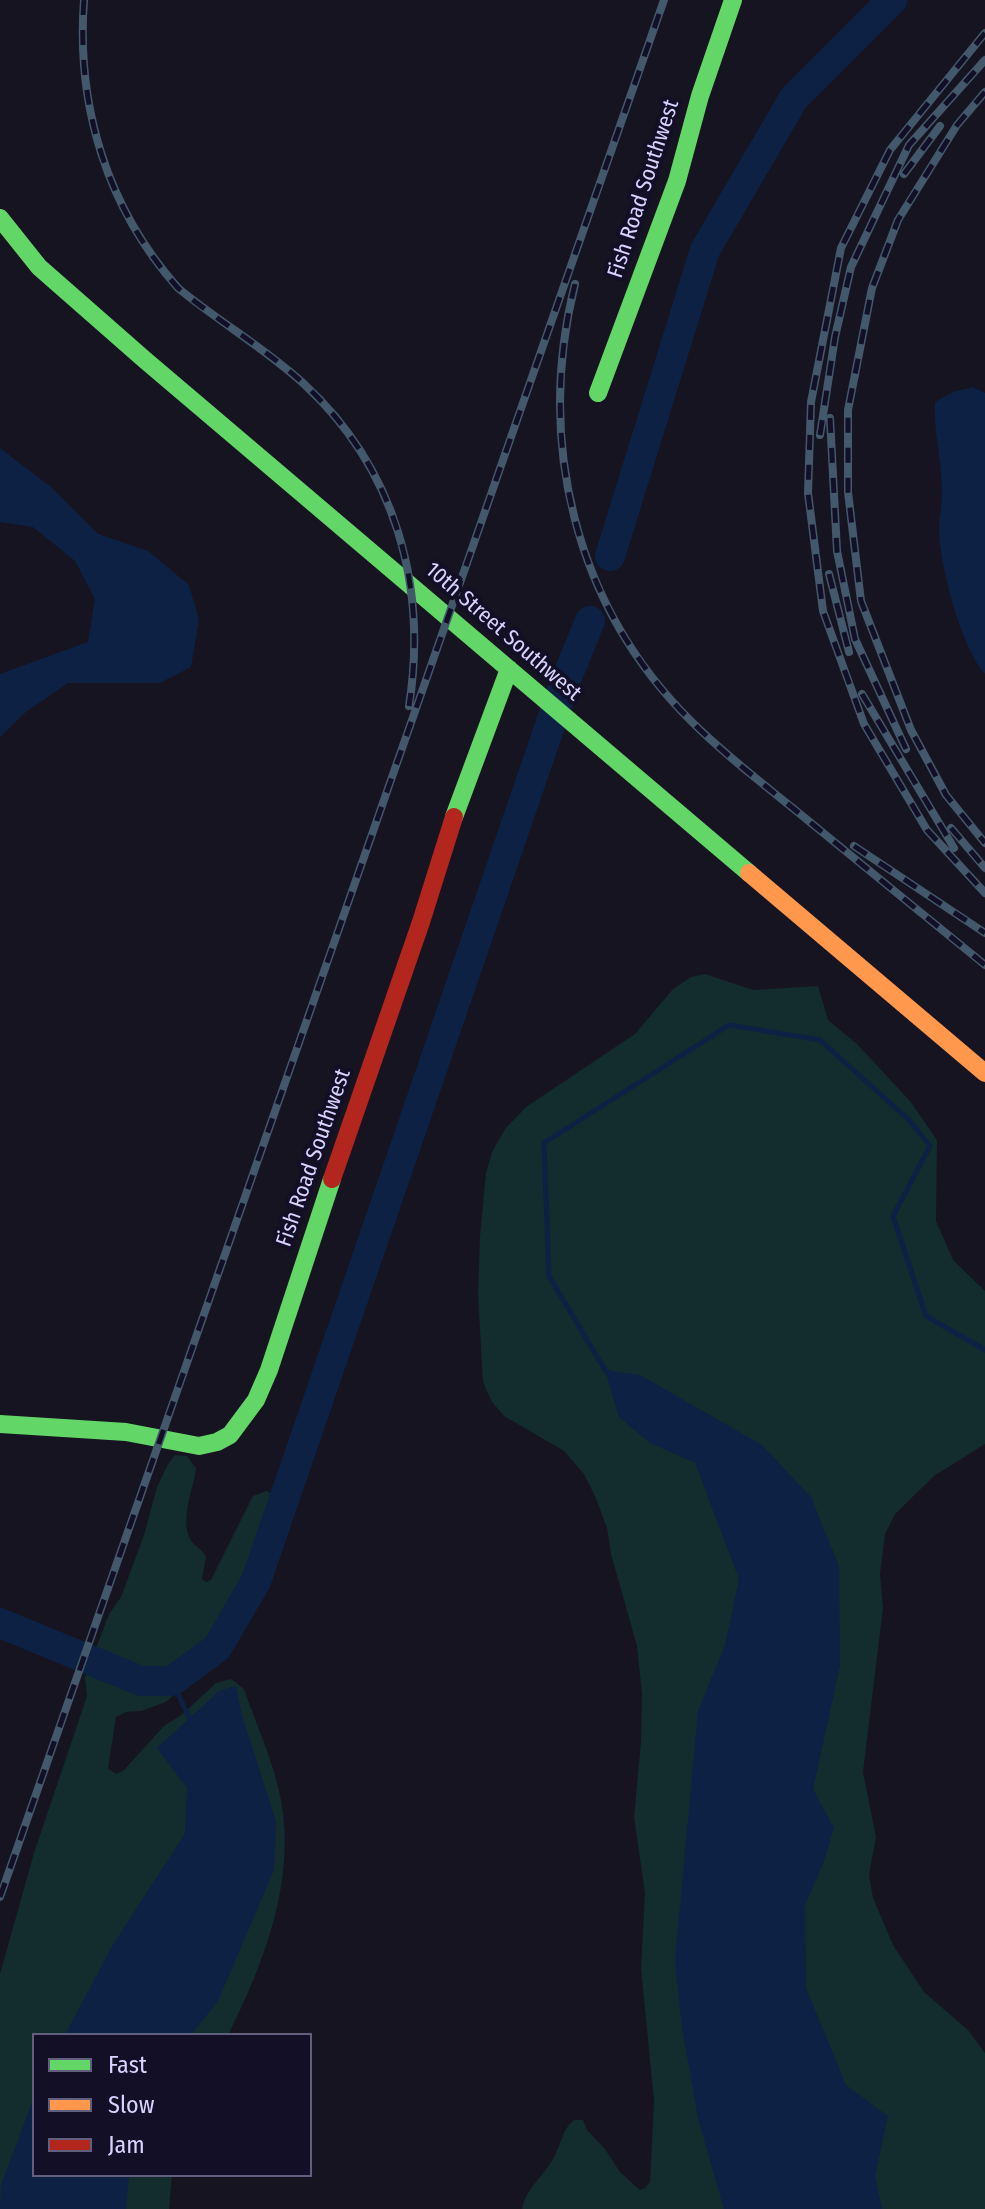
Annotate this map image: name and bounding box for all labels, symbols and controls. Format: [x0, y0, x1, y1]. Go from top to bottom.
street label: Fish Road Southwest [603, 96, 685, 282]
street label: 10th Street Southwest [420, 557, 586, 707]
street label: Fish Road Southwest [271, 1066, 357, 1250]
legend [32, 2033, 312, 2177]
text: Fast [108, 2051, 147, 2079]
text: Slow [108, 2091, 154, 2119]
text: Jam [108, 2131, 145, 2159]

